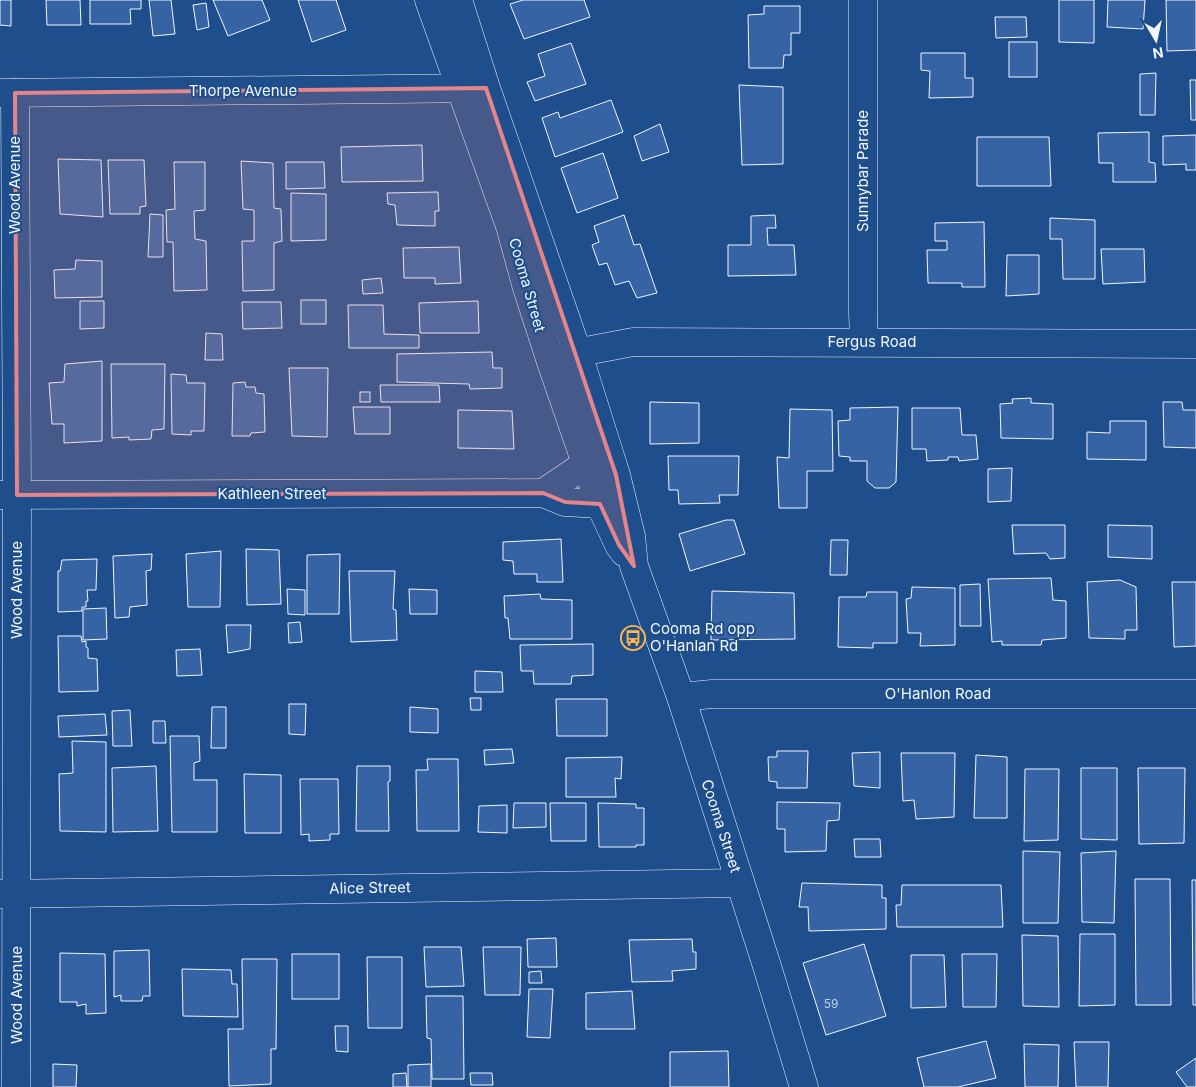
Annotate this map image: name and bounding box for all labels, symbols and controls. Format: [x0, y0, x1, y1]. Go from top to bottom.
north arrow [1131, 15, 1181, 65]
text: N [1152, 44, 1165, 63]
street label: Thorpe Avenue [189, 81, 297, 100]
street label: Sunnybar Parade [853, 110, 872, 232]
street label: Wood Avenue [5, 136, 24, 234]
street label: Cooma Street [505, 236, 550, 334]
street label: Fergus Road [828, 332, 916, 351]
street label: Kathleen Street [218, 484, 326, 503]
street label: Wood Avenue [7, 541, 26, 639]
place label: Cooma Rd opp O'Hanlan Rd [650, 619, 755, 655]
bus stop icon: Cooma Rd opp O'Hanlan Rd [620, 625, 646, 651]
street label: O'Hanlon Road [885, 684, 991, 703]
street label: Cooma Street [697, 777, 746, 875]
street label: Alice Street [329, 877, 411, 898]
street label: Wood Avenue [7, 946, 26, 1044]
house number: 59 [824, 996, 838, 1011]

